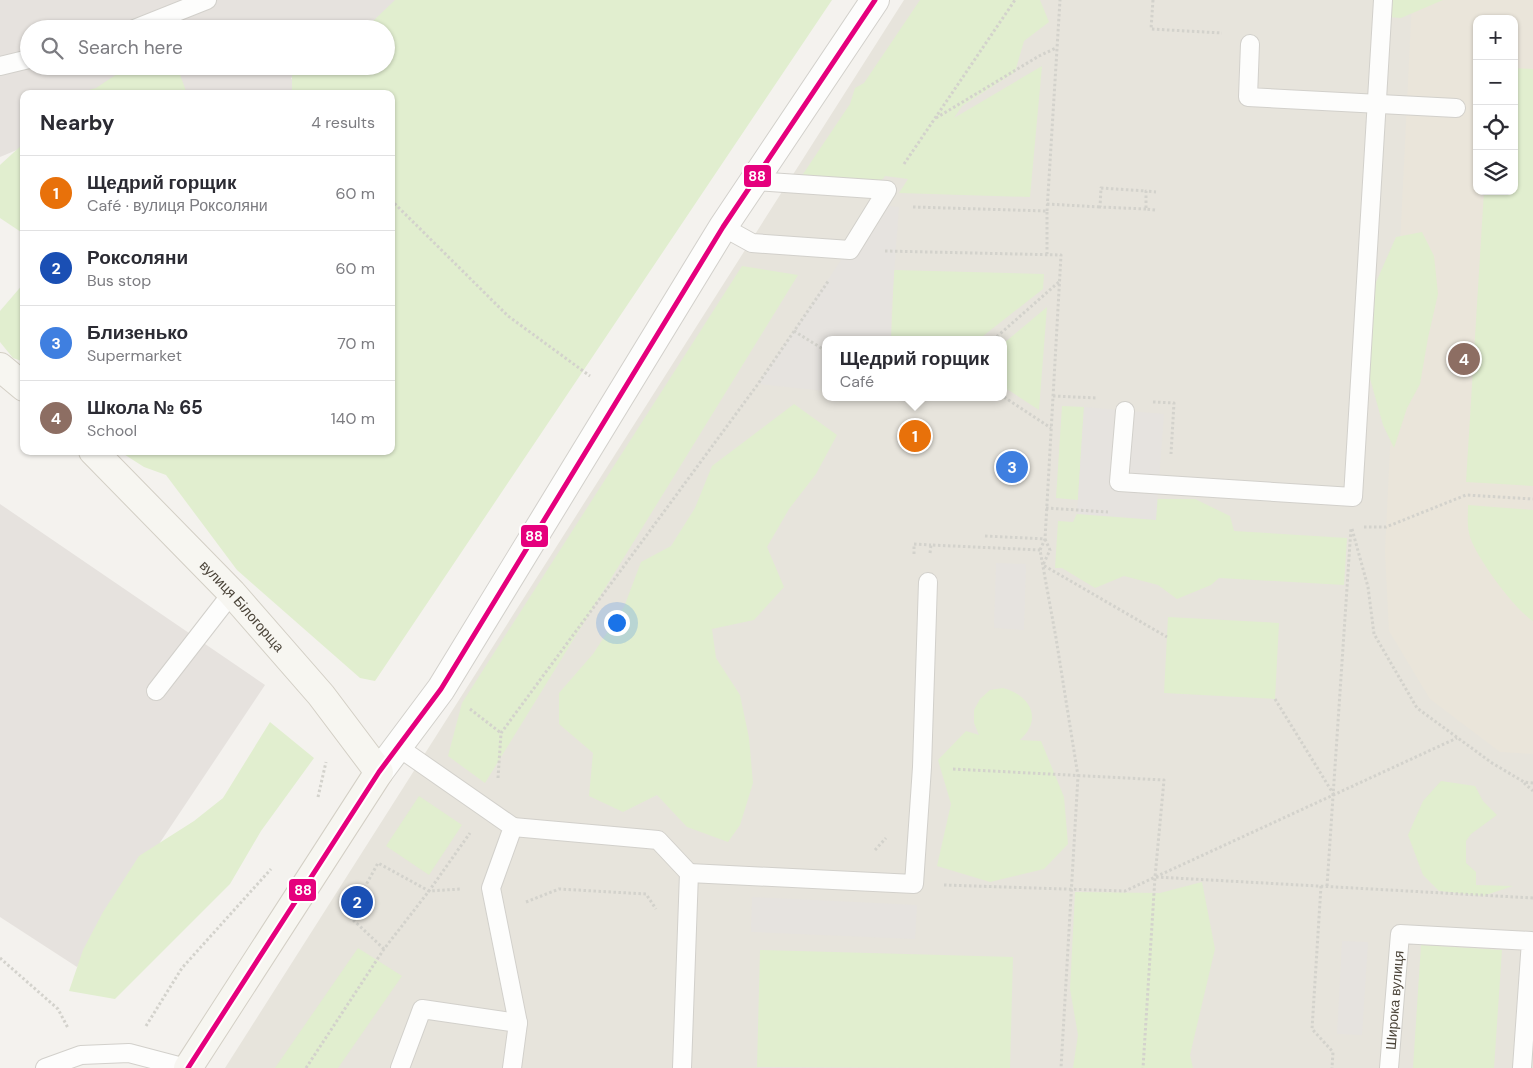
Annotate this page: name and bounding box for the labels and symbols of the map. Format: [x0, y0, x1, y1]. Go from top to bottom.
line badge: 88 [743, 164, 772, 188]
text: 88 [748, 167, 766, 185]
pin: 4 [1448, 340, 1480, 378]
pin: 1 [899, 417, 931, 455]
pin: 3 [996, 448, 1028, 486]
line badge: 88 [520, 524, 549, 548]
text: 88 [525, 527, 543, 545]
street label: вулиця Білогорща [196, 556, 288, 656]
your location [604, 610, 630, 636]
line badge: 88 [288, 878, 317, 902]
text: 88 [294, 881, 312, 899]
pin: 2 [341, 883, 373, 921]
street label: Широка вулиця [1382, 950, 1408, 1051]

